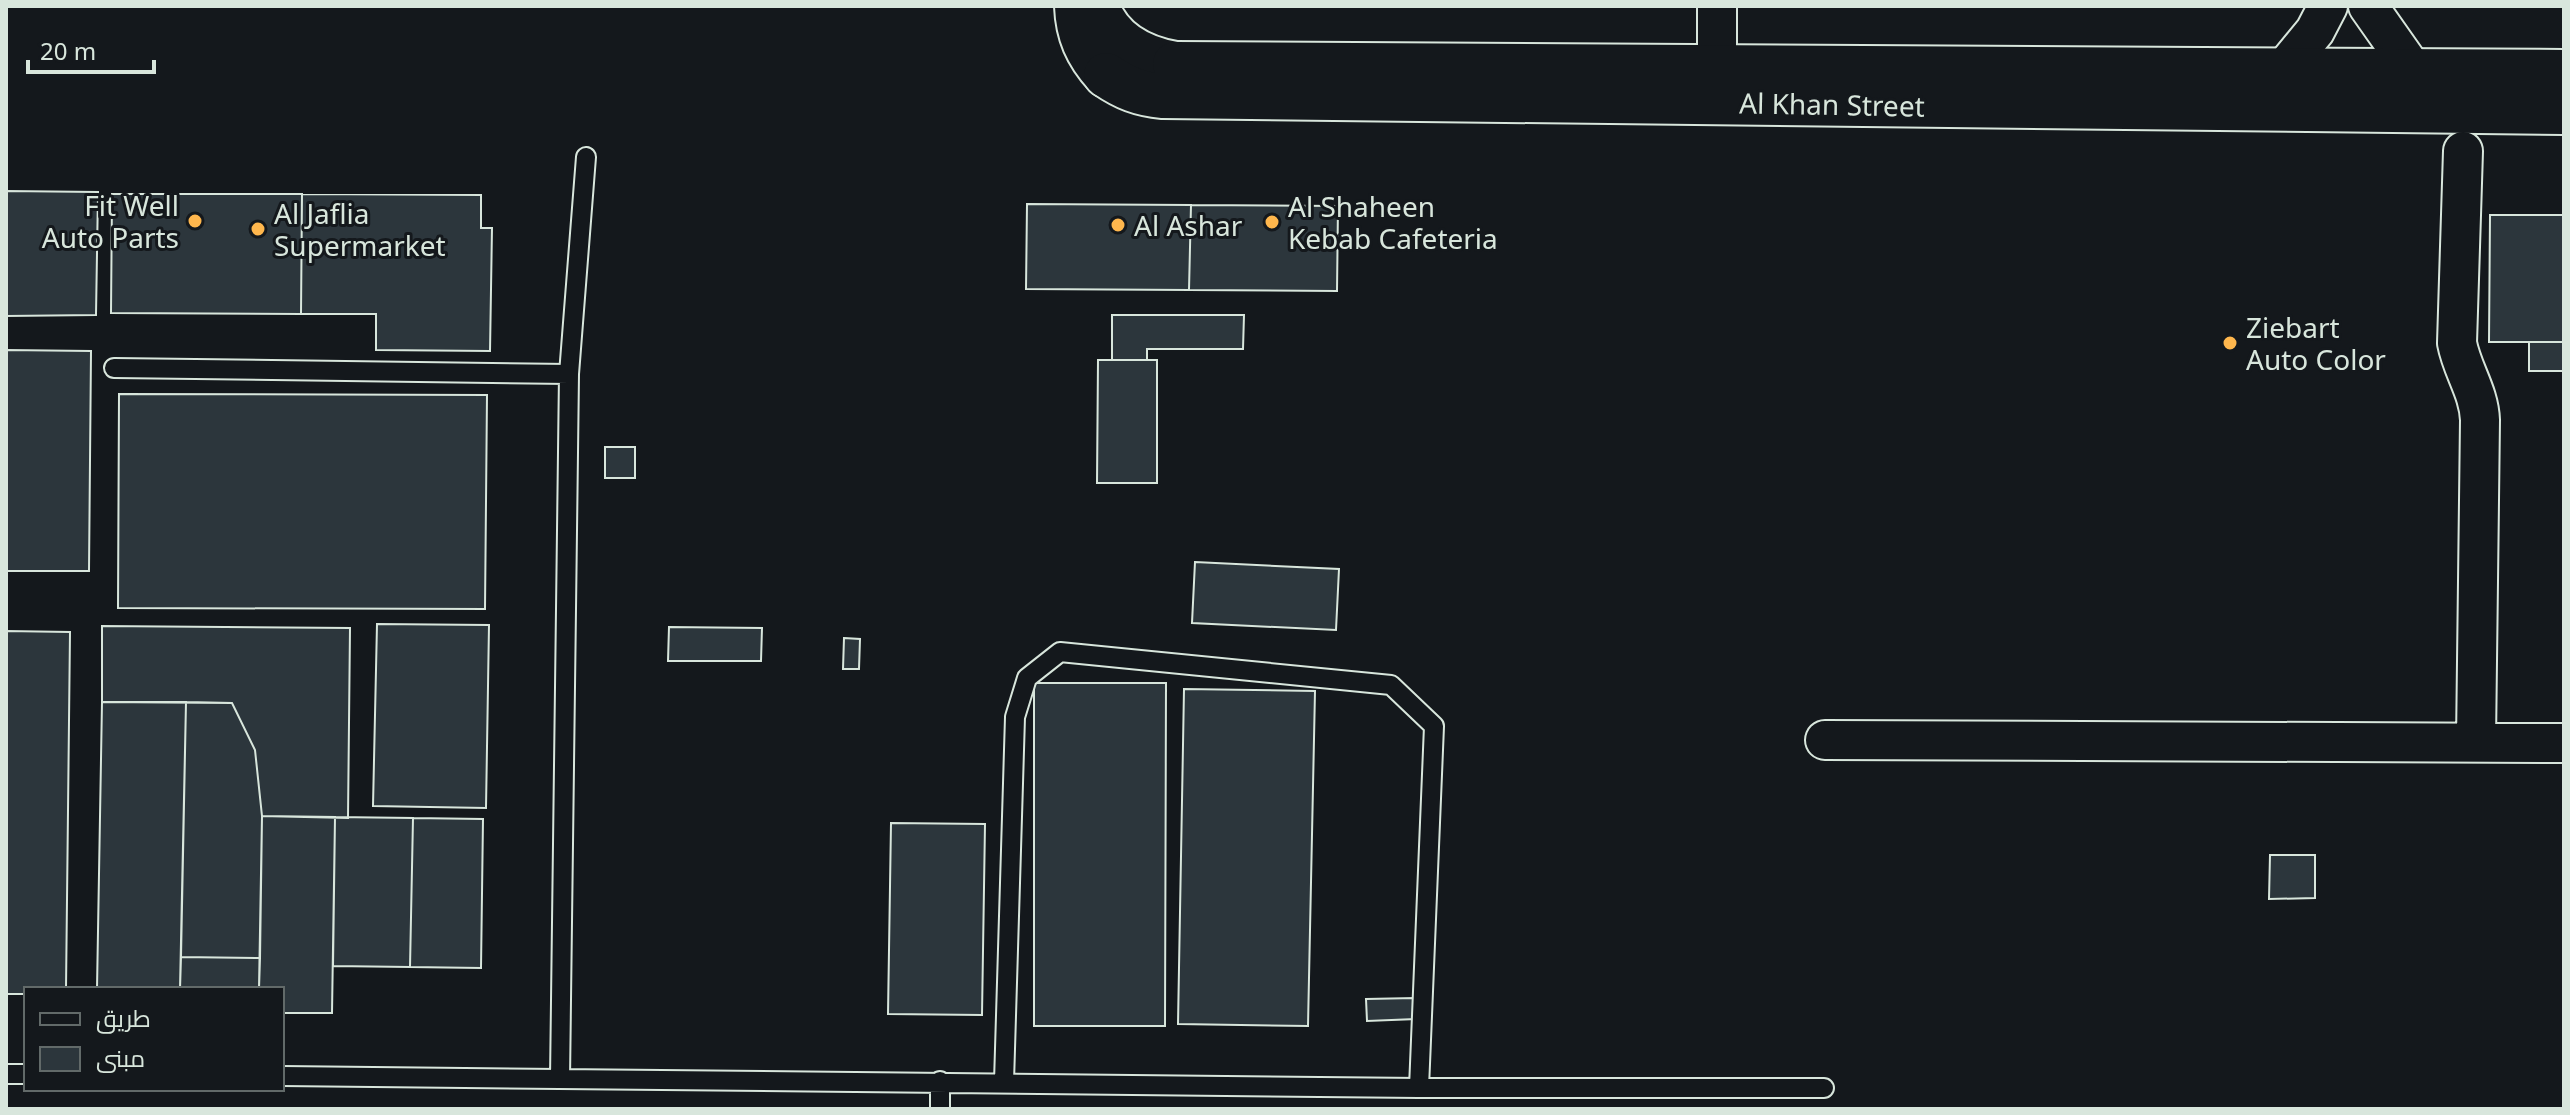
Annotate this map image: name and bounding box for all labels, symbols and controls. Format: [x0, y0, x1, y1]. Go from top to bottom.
scale bar [28, 24, 154, 74]
text: 20 m [40, 34, 96, 67]
street label: Al Khan Street [1739, 83, 1925, 125]
place label: Fit Well Auto Parts [42, 186, 179, 256]
place label: Al Shaheen Kebab Cafeteria [1288, 187, 1498, 257]
place label: Al Jaflia Supermarket [274, 194, 446, 264]
place label: Al Ashar [1134, 206, 1243, 244]
marker: Fit Well Auto Parts [186, 212, 204, 230]
marker: Al Shaheen Kebab Cafeteria [1263, 213, 1281, 231]
marker: Al Ashar [1109, 216, 1127, 234]
marker: Al Jaflia Supermarket [249, 220, 267, 238]
place label: Ziebart Auto Color [2246, 308, 2386, 378]
marker: Ziebart Auto Color [2221, 334, 2239, 352]
legend [24, 987, 284, 1091]
text: طريق [96, 1001, 151, 1034]
text: مبنى [96, 1041, 145, 1074]

